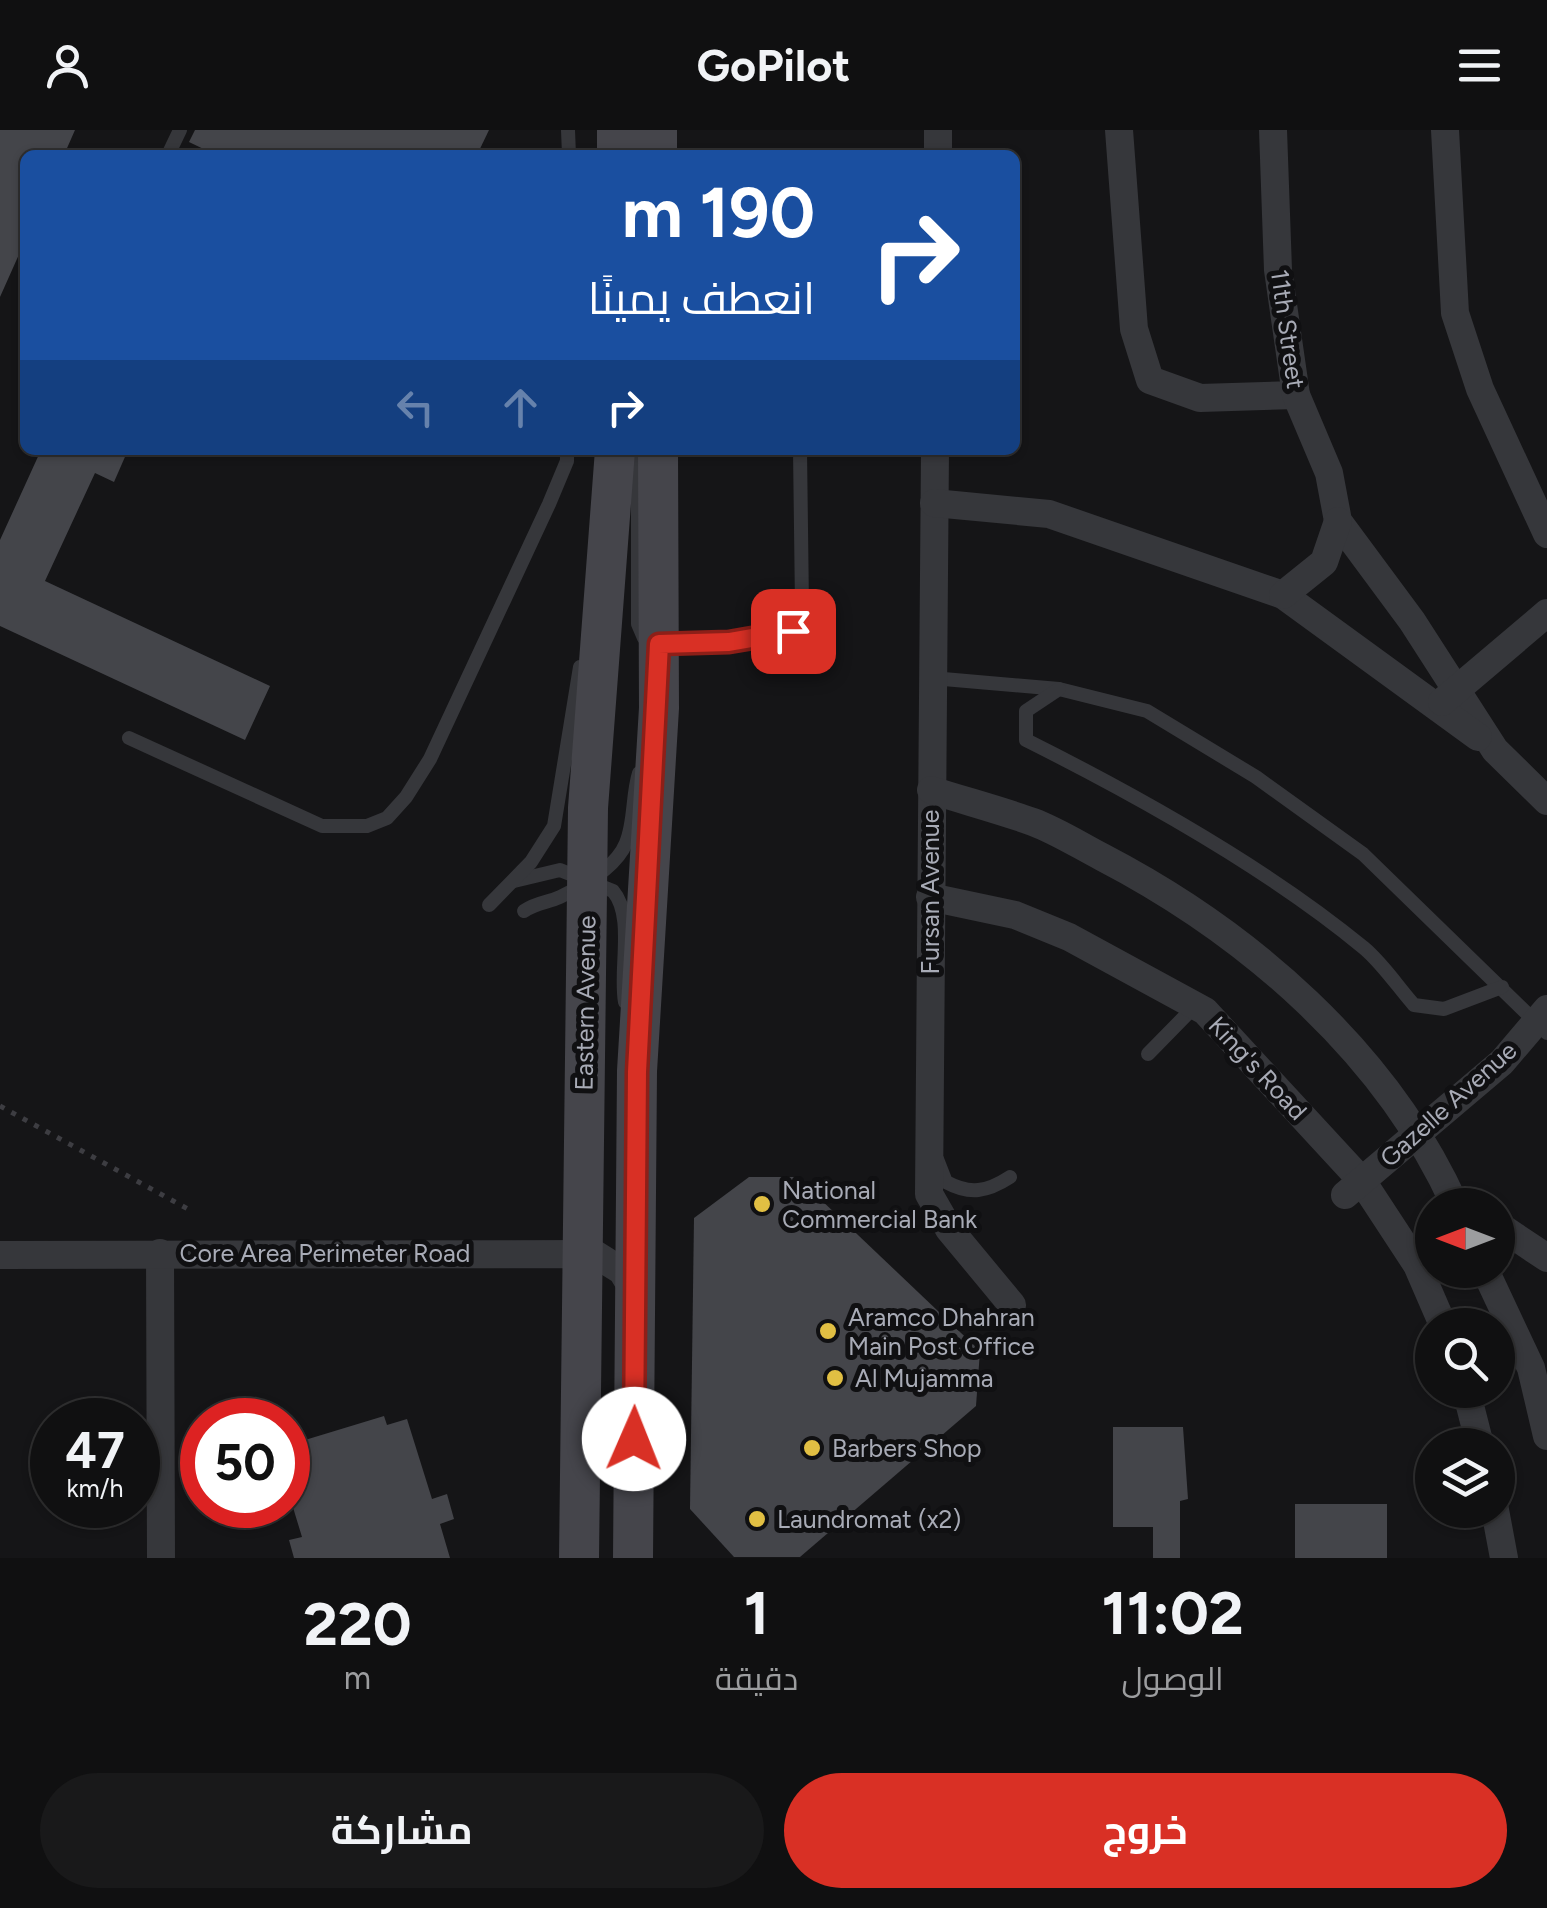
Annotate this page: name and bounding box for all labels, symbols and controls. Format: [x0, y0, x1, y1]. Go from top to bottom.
icon: person [40, 38, 95, 93]
text: GoPilot [697, 38, 850, 92]
icon: menu [1452, 38, 1507, 93]
text: 190 m [622, 170, 815, 255]
icon: right [850, 190, 980, 320]
street label: 11th Street [1265, 267, 1311, 391]
text: انعطف يمينًا [588, 271, 815, 325]
icon: left [388, 380, 443, 435]
icon: ahead [493, 380, 548, 435]
icon: right [598, 380, 653, 435]
pin [751, 589, 836, 674]
icon: arrive [766, 604, 821, 659]
street label: Fursan Avenue [915, 810, 945, 974]
street label: Eastern Avenue [568, 915, 602, 1091]
street label: King's Road [1203, 1010, 1313, 1126]
street label: Gazelle Avenue [1374, 1035, 1522, 1173]
place label: National Commercial Bank [782, 1175, 978, 1234]
north arrow [1415, 1188, 1515, 1288]
map controls [1415, 1188, 1515, 1528]
marker: National Commercial Bank [751, 1193, 773, 1215]
street label: Core Area Perimeter Road [179, 1238, 471, 1268]
place label: Aramco Dhahran Main Post Office [848, 1302, 1035, 1361]
button: search [1415, 1308, 1515, 1408]
marker: Aramco Dhahran Main Post Office [817, 1320, 839, 1342]
place label: Al Mujamma [855, 1363, 993, 1393]
marker: Al Mujamma [824, 1367, 846, 1389]
position arrow [582, 1387, 686, 1491]
speed limit sign: 50 [180, 1398, 310, 1528]
text: 47 [65, 1420, 125, 1481]
button: layers [1415, 1428, 1515, 1528]
place label: Barbers Shop [832, 1433, 982, 1463]
marker: Barbers Shop [801, 1437, 823, 1459]
text: km/h [66, 1473, 124, 1503]
place label: Laundromat (x2) [777, 1504, 961, 1534]
marker: Laundromat (x2) [746, 1508, 768, 1530]
text: 1 [744, 1577, 769, 1649]
text: 11:02 [1101, 1577, 1244, 1649]
text: 220 [303, 1588, 412, 1660]
text: m [344, 1659, 371, 1697]
text: دقيقة [715, 1660, 798, 1698]
text: الوصول [1122, 1660, 1224, 1698]
button: مشاركة [40, 1773, 764, 1888]
button: خروج [784, 1773, 1507, 1888]

